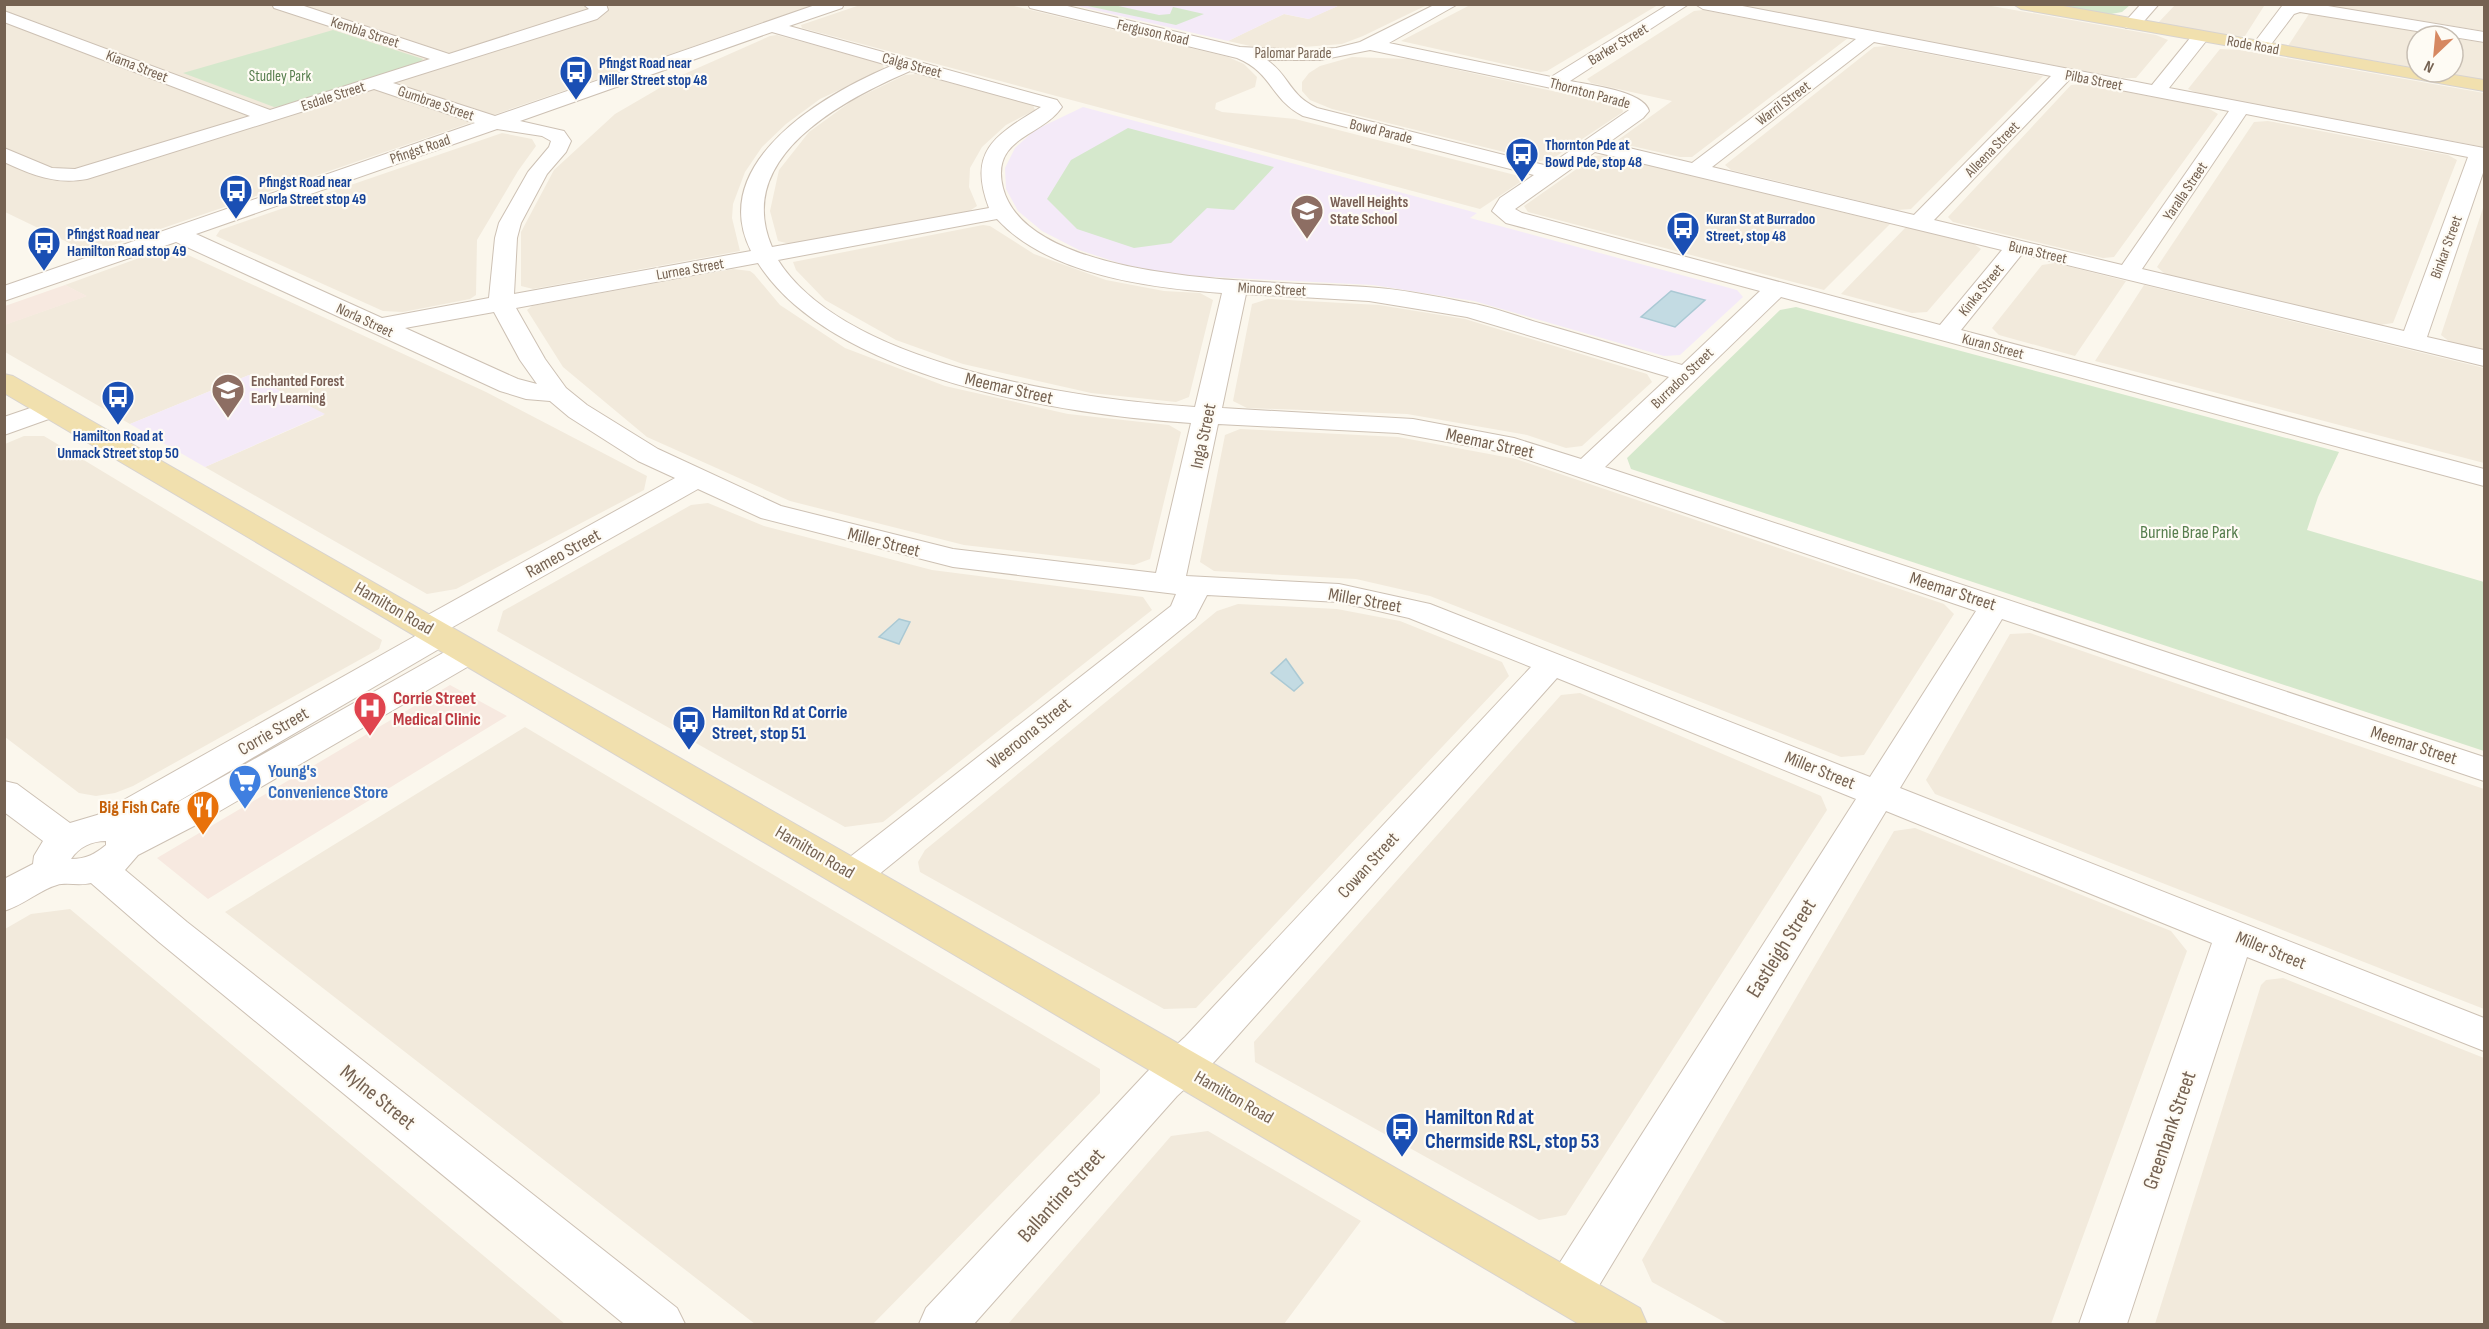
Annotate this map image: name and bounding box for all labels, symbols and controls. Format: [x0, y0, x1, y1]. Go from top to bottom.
street label: Kembla Street [328, 12, 402, 53]
street label: Ferguson Road [1115, 15, 1191, 50]
street label: Barker Street [1585, 19, 1652, 70]
north arrow [2405, 24, 2465, 84]
street label: Rode Road [2225, 32, 2280, 59]
street label: Palomar Parade [1254, 44, 1332, 63]
street label: Kiama Street [103, 46, 171, 87]
street label: Calga Street [880, 48, 944, 83]
bus stop icon: Pfingst Road near Miller Street stop 48 [558, 54, 594, 101]
place label: Pfingst Road near Miller Street stop 48 [599, 54, 707, 90]
text: N [2421, 56, 2437, 77]
street label: Pilba Street [2064, 66, 2125, 95]
park label: Studley Park [249, 67, 311, 86]
street label: Thornton Parade [1547, 74, 1632, 113]
street label: Warril Street [1752, 76, 1815, 130]
street label: Esdale Street [299, 77, 368, 116]
street label: Gumbrae Street [395, 82, 477, 126]
street label: Bowd Parade [1348, 115, 1414, 148]
street label: Alleena Street [1960, 117, 2024, 182]
street label: Pfingst Road [387, 130, 453, 169]
bus stop icon: Thornton Pde at Bowd Pde, stop 48 [1504, 136, 1540, 183]
place label: Thornton Pde at Bowd Pde, stop 48 [1545, 136, 1642, 172]
street label: Yaralla Street [2159, 158, 2212, 224]
bus stop icon: Pfingst Road near Norla Street stop 49 [218, 173, 254, 220]
place label: Pfingst Road near Norla Street stop 49 [259, 173, 366, 209]
school or university icon: Wavell Heights State School [1289, 193, 1325, 240]
place label: Wavell Heights State School [1330, 193, 1409, 229]
bus stop icon: Kuran St at Burradoo Street, stop 48 [1665, 210, 1701, 257]
place label: Kuran St at Burradoo Street, stop 48 [1706, 210, 1815, 246]
street label: Binkar Street [2426, 213, 2467, 281]
bus stop icon: Pfingst Road near Hamilton Road stop 49 [26, 225, 62, 272]
place label: Pfingst Road near Hamilton Road stop 49 [67, 225, 186, 261]
street label: Buna Street [2007, 237, 2069, 268]
street label: Lurnea Street [655, 254, 726, 285]
street label: Kinka Street [1955, 260, 2008, 320]
street label: Minore Street [1237, 278, 1307, 301]
street label: Norla Street [333, 299, 397, 342]
street label: Kuran Street [1960, 329, 2026, 364]
street label: Burradoo Street [1647, 344, 1718, 413]
street label: Meemar Street [963, 368, 1055, 409]
school or university icon: Enchanted Forest Early Learning [210, 372, 246, 419]
place label: Enchanted Forest Early Learning [251, 372, 344, 408]
bus stop icon: Hamilton Road at Unmack Street stop 50 [100, 379, 136, 426]
street label: Inga Street [1186, 401, 1221, 471]
street label: Meemar Street [1444, 424, 1536, 463]
place label: Hamilton Road at Unmack Street stop 50 [57, 427, 179, 463]
park label: Burnie Brae Park [2140, 522, 2238, 543]
street label: Miller Street [845, 523, 923, 562]
street label: Rameo Street [522, 524, 605, 583]
street label: Meemar Street [1907, 568, 1999, 615]
street label: Hamilton Road [351, 577, 437, 639]
street label: Miller Street [1327, 584, 1404, 617]
place label: Corrie Street Medical Clinic [393, 688, 481, 730]
hospital icon: Corrie Street Medical Clinic [352, 690, 388, 737]
street label: Weeroona Street [983, 693, 1076, 773]
place label: Hamilton Rd at Corrie Street, stop 51 [712, 702, 848, 744]
street label: Corrie Street [234, 703, 313, 760]
bus stop icon: Hamilton Rd at Corrie Street, stop 51 [671, 704, 707, 751]
street label: Meemar Street [2368, 722, 2460, 769]
street label: Miller Street [1782, 747, 1859, 794]
place label: Young's Convenience Store [268, 761, 388, 803]
supermarket icon: Young's Convenience Store [227, 763, 263, 810]
restaurant icon: Big Fish Cafe [185, 789, 221, 836]
place label: Big Fish Cafe [99, 797, 180, 818]
street label: Hamilton Road [772, 821, 858, 883]
street label: Cowan Street [1333, 828, 1404, 903]
street label: Eastleigh Street [1741, 894, 1822, 1002]
street label: Miller Street [2233, 927, 2310, 974]
street label: Mylne Street [335, 1059, 420, 1135]
street label: Hamilton Road [1191, 1066, 1277, 1128]
street label: Greenbank Street [2138, 1068, 2201, 1193]
place label: Hamilton Rd at Chermside RSL, stop 53 [1425, 1105, 1599, 1154]
bus stop icon: Hamilton Rd at Chermside RSL, stop 53 [1384, 1111, 1420, 1158]
street label: Ballantine Street [1013, 1143, 1110, 1248]

